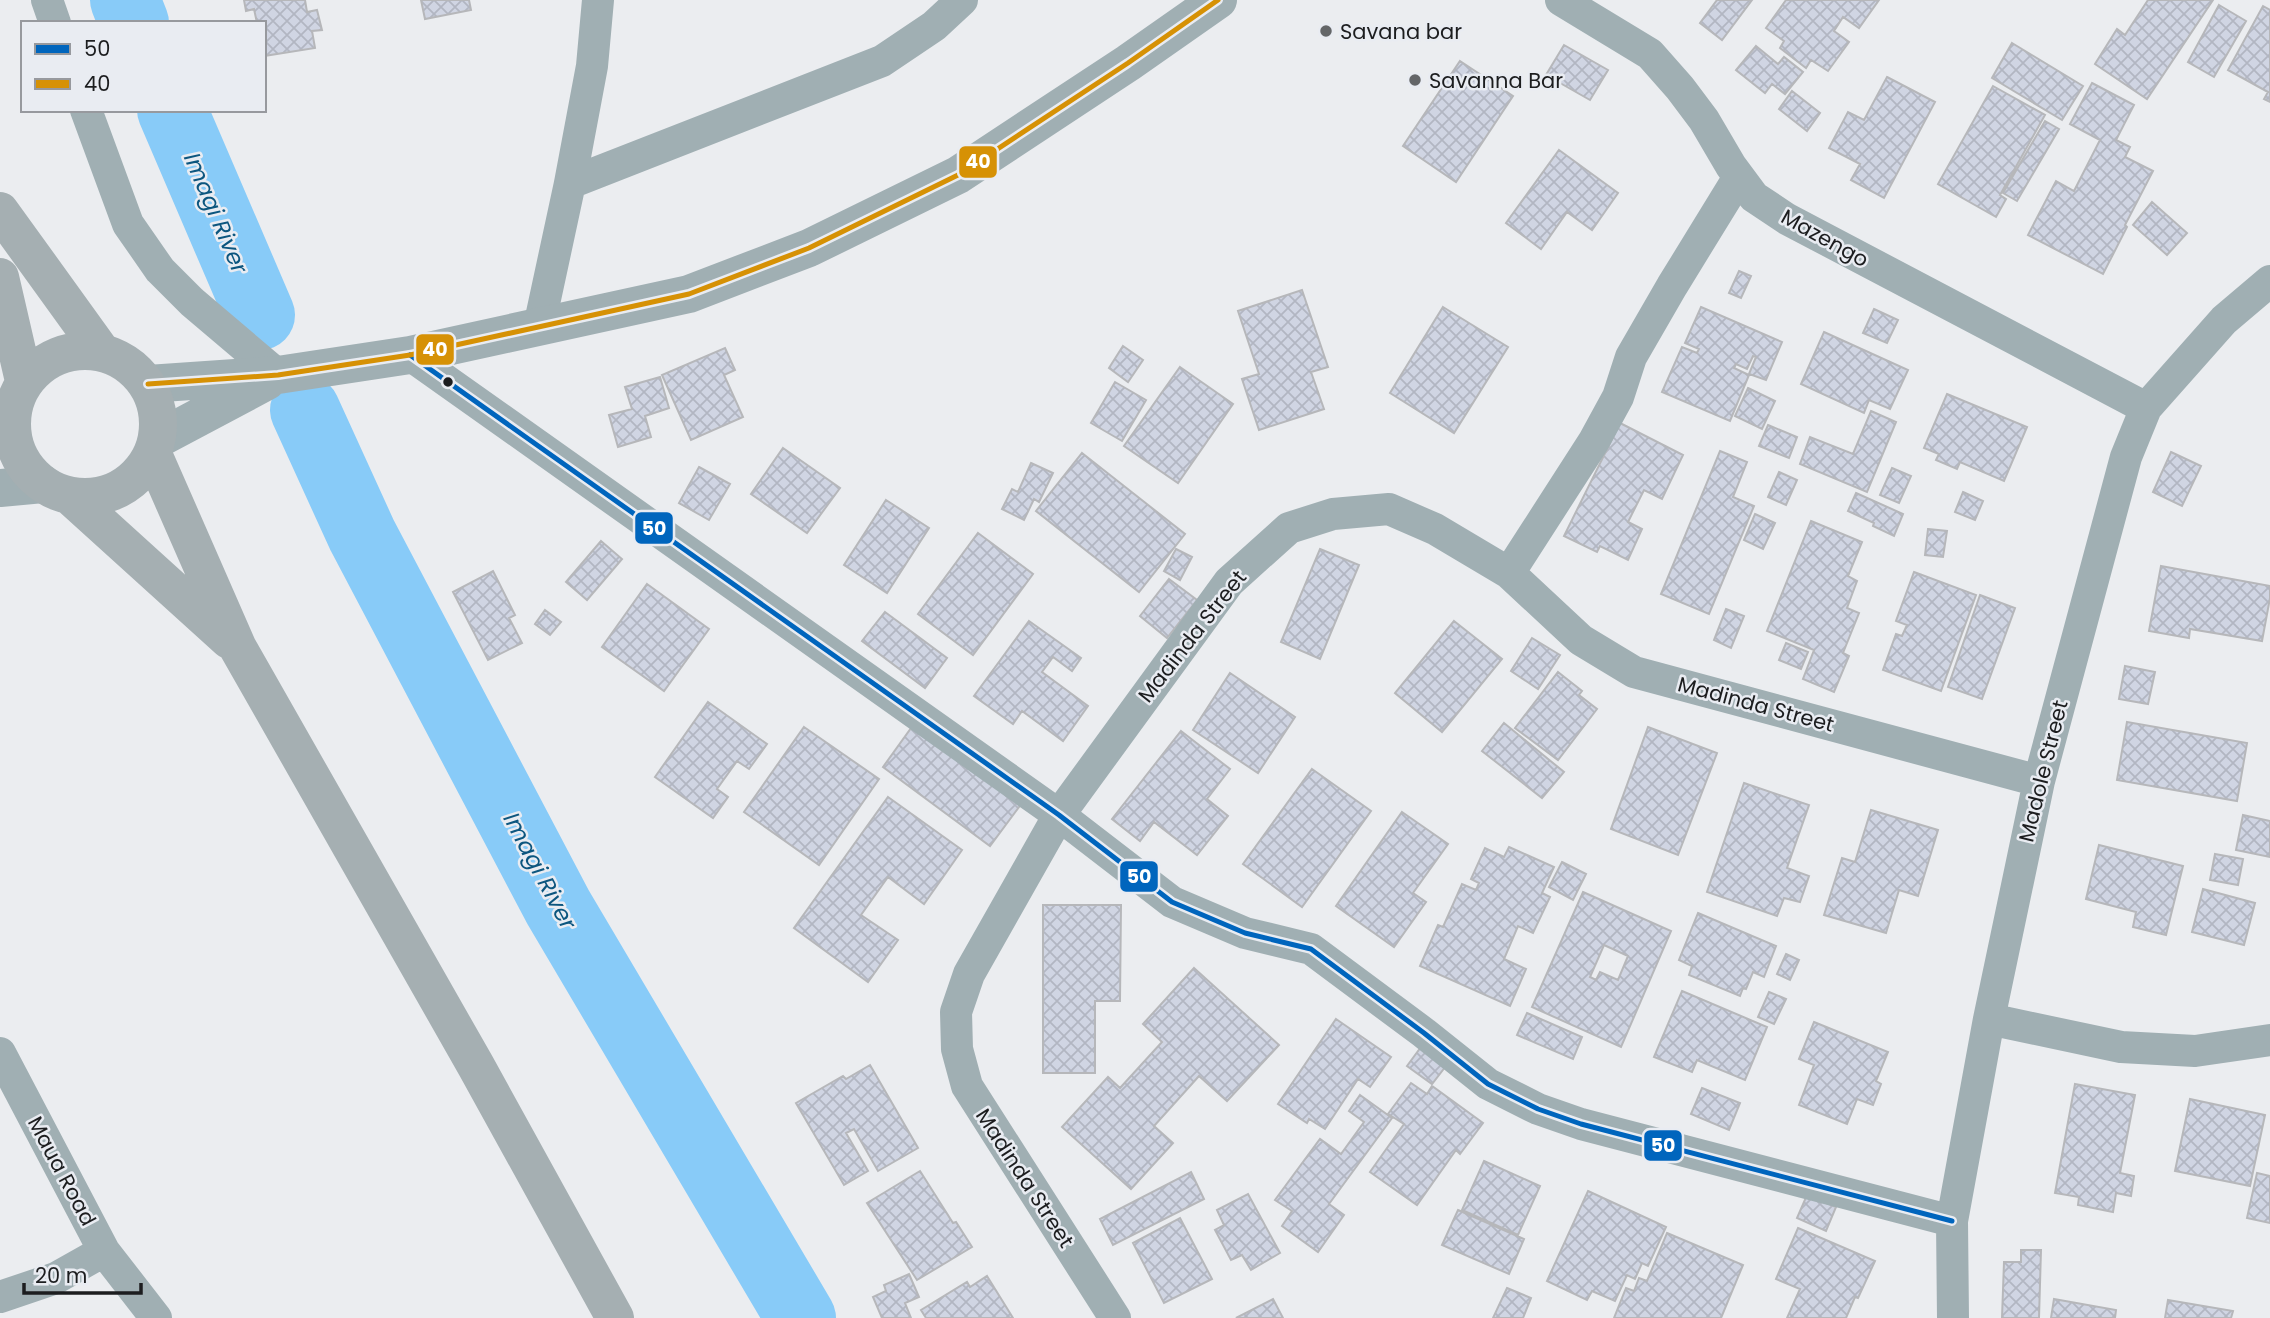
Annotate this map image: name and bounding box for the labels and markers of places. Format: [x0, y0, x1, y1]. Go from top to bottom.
place label: Savana bar [1340, 17, 1462, 46]
marker: Savana bar [1318, 23, 1334, 39]
place label: Savanna Bar [1429, 66, 1563, 95]
marker: Savanna Bar [1407, 72, 1423, 88]
unlabelled marker [441, 375, 455, 389]

